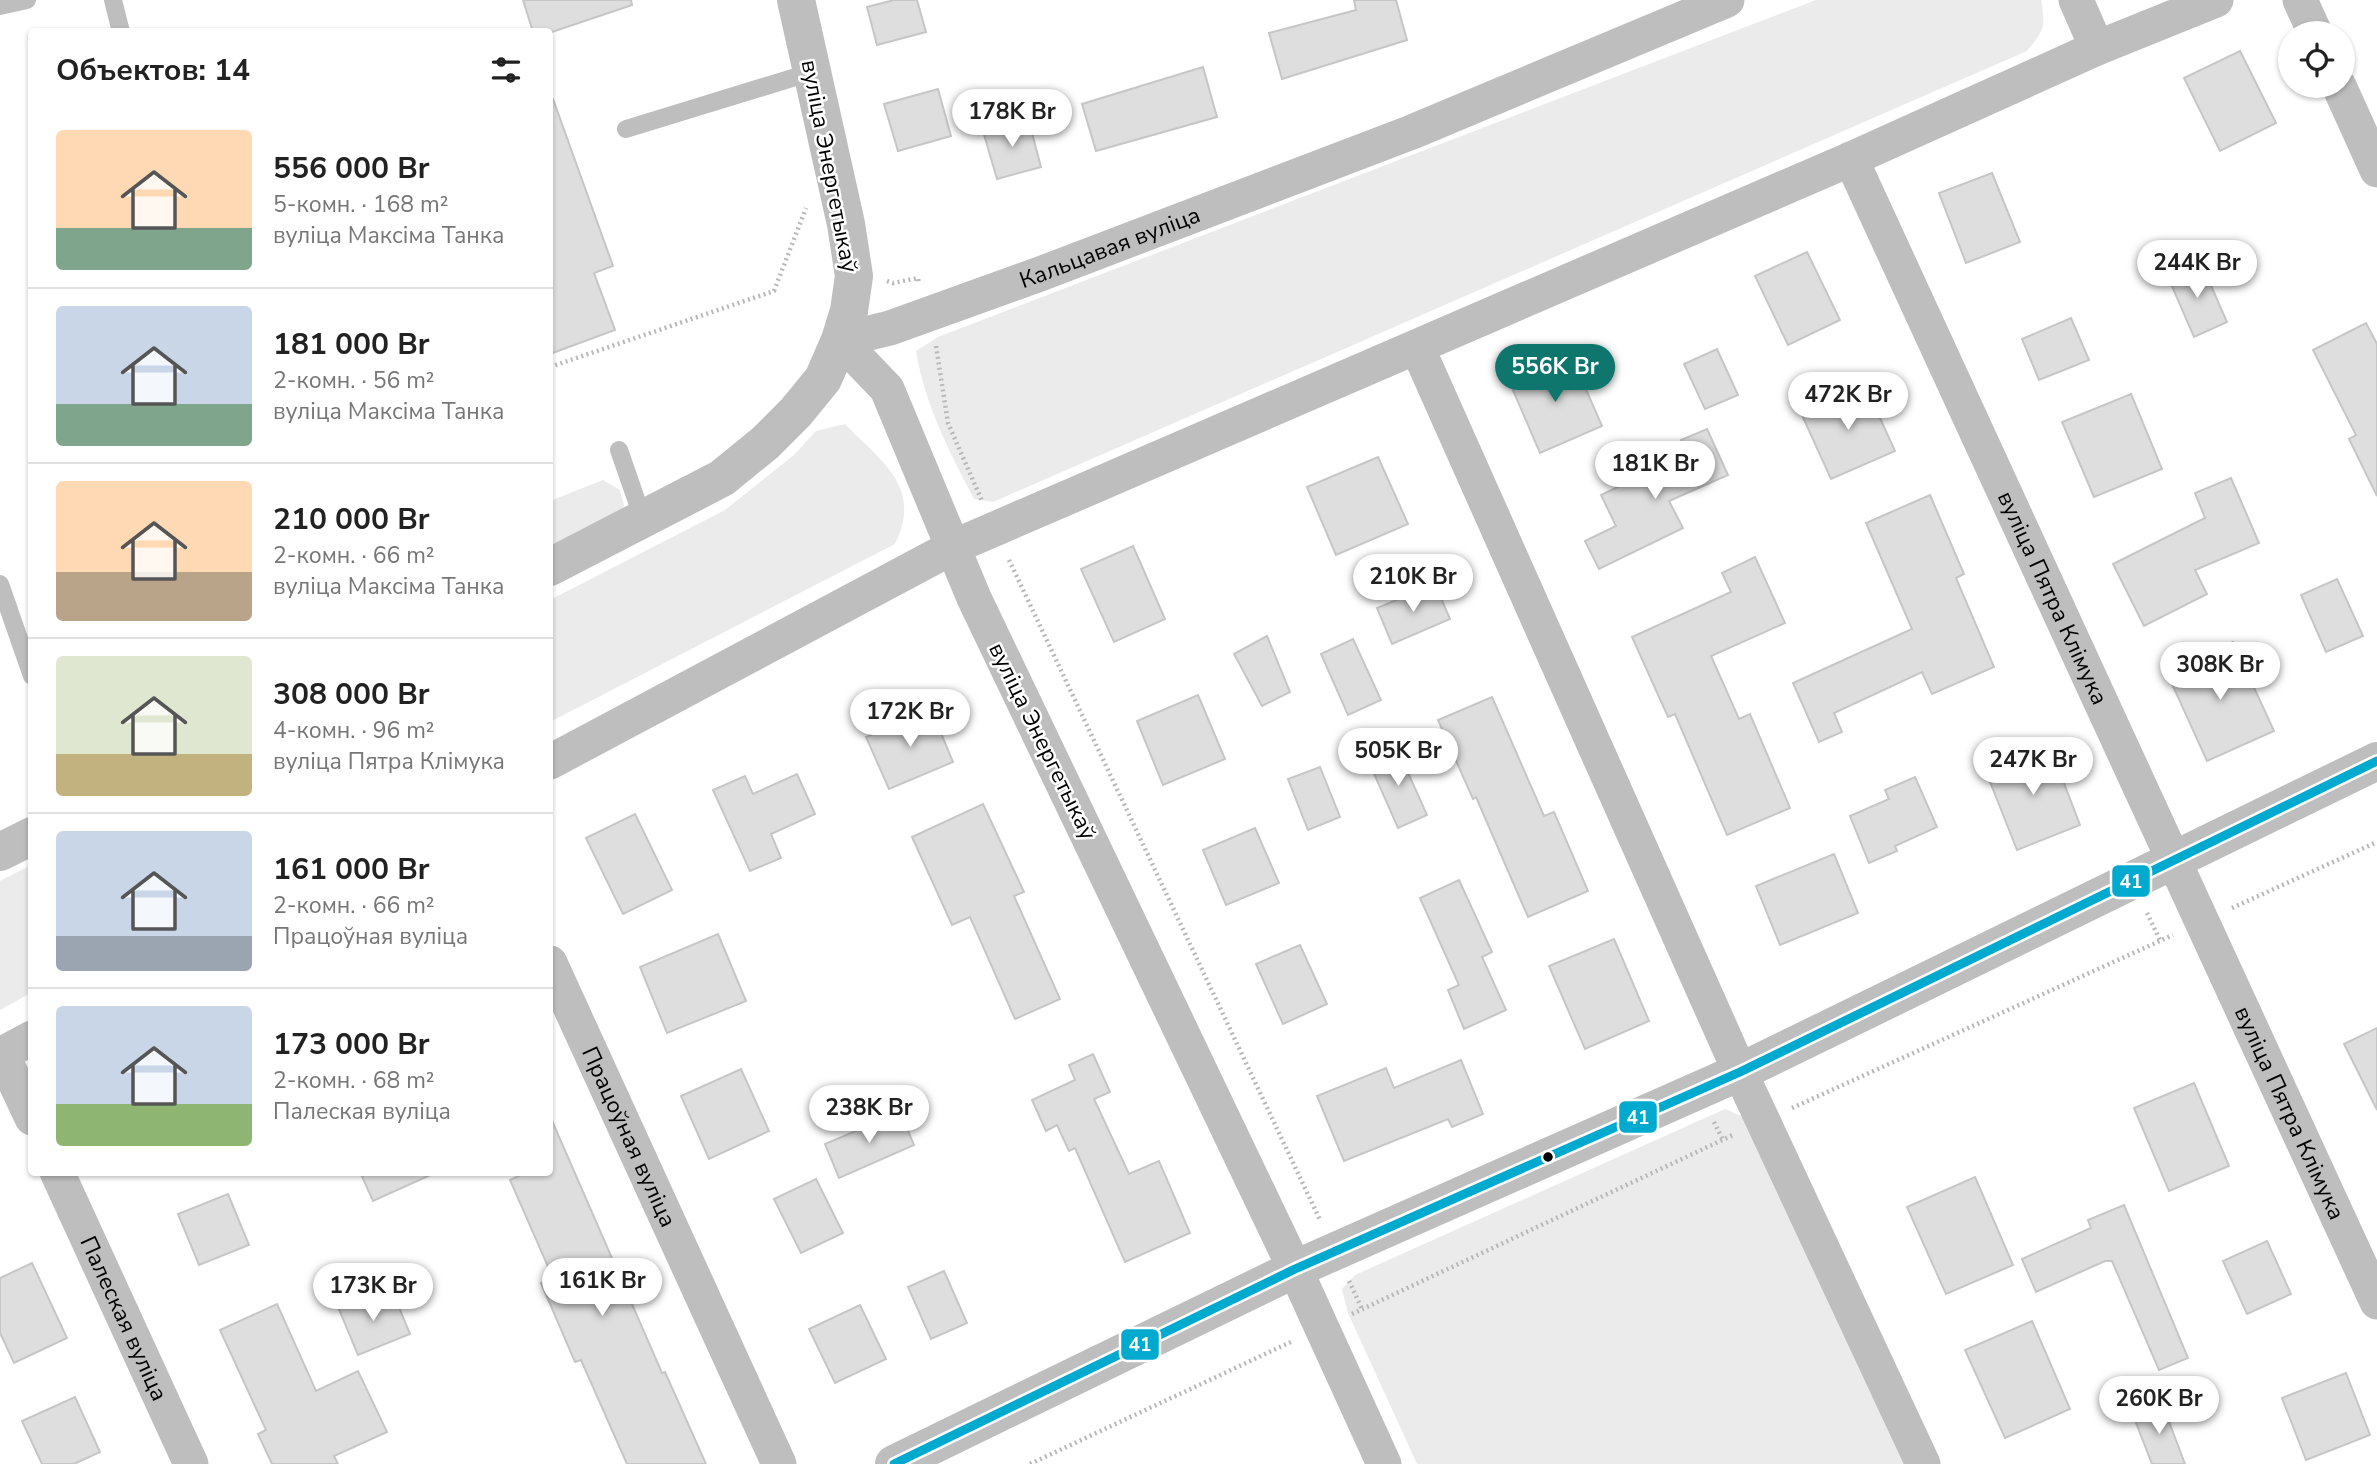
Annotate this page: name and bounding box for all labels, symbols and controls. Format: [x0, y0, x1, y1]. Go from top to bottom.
map controls [2278, 21, 2355, 98]
button: locate [2278, 21, 2355, 98]
text: Объектов: 14 [56, 50, 250, 91]
icon: filters [487, 51, 525, 89]
street label: вуліца Энергетыкаў [794, 57, 865, 275]
pin: 178K Br [947, 90, 1077, 149]
text: 178K Br [968, 96, 1056, 127]
text: 556 000 Br [273, 148, 430, 189]
icon: home [112, 158, 196, 242]
text: 5-комн. · 168 m² [273, 189, 448, 220]
street label: Кальцавая вуліца [1015, 199, 1205, 296]
text: вуліца Максіма Танка [273, 220, 504, 251]
pin: 244K Br [2132, 240, 2262, 300]
text: 244K Br [2153, 247, 2241, 278]
text: 181 000 Br [273, 324, 430, 365]
icon: home [112, 334, 196, 418]
pin: 556K Br [1490, 344, 1620, 404]
text: 556K Br [1511, 351, 1599, 382]
text: 2-комн. · 56 m² [273, 365, 435, 396]
pin: 472K Br [1783, 372, 1913, 432]
text: 472K Br [1804, 379, 1892, 410]
text: вуліца Максіма Танка [273, 396, 504, 427]
pin: 181K Br [1590, 442, 1720, 501]
text: 181K Br [1611, 448, 1699, 479]
street label: вуліца Пятра Клімука [1990, 486, 2115, 710]
text: 210 000 Br [273, 499, 430, 540]
icon: home [112, 509, 196, 593]
text: 2-комн. · 66 m² [273, 540, 435, 571]
pin: 210K Br [1348, 554, 1478, 614]
text: 210K Br [1369, 561, 1457, 592]
text: вуліца Максіма Танка [273, 571, 504, 602]
street label: вуліца Энергетыкаў [981, 637, 1104, 845]
pin: 308K Br [2155, 642, 2285, 702]
text: 308K Br [2176, 649, 2264, 680]
text: 308 000 Br [273, 674, 430, 715]
icon: home [112, 684, 196, 768]
pin: 172K Br [845, 690, 975, 749]
text: 172K Br [866, 696, 954, 727]
text: 4-комн. · 96 m² [273, 715, 435, 746]
pin: 505K Br [1333, 728, 1463, 788]
text: 505K Br [1354, 735, 1442, 766]
pin: 247K Br [1968, 738, 2098, 797]
text: 247K Br [1989, 744, 2077, 775]
text: вуліца Пятра Клімука [273, 746, 505, 777]
text: 161 000 Br [273, 849, 430, 890]
icon: home [112, 859, 196, 943]
line badge: 41 [2111, 864, 2151, 898]
text: 41 [2120, 869, 2142, 895]
text: 2-комн. · 66 m² [273, 890, 435, 921]
text: Працоўная вуліца [273, 921, 468, 952]
street label: вуліца Пятра Клімука [2227, 1001, 2352, 1225]
text: 173 000 Br [273, 1024, 430, 1065]
icon: home [112, 1034, 196, 1118]
street label: Працоўная вуліца [574, 1042, 684, 1232]
text: 2-комн. · 68 m² [273, 1065, 435, 1096]
pin: 238K Br [804, 1086, 934, 1145]
text: 238K Br [825, 1092, 913, 1123]
text: Палеская вуліца [273, 1096, 451, 1127]
line badge: 41 [1618, 1100, 1658, 1134]
text: 41 [1627, 1105, 1649, 1131]
unlabelled marker [1541, 1150, 1555, 1164]
street label: Палеская вуліца [72, 1231, 175, 1406]
pin: 161K Br [537, 1258, 667, 1318]
pin: 173K Br [308, 1264, 438, 1323]
text: 161K Br [558, 1265, 646, 1296]
text: 173K Br [329, 1270, 417, 1301]
line badge: 41 [1120, 1328, 1160, 1361]
text: 41 [1129, 1332, 1151, 1358]
pin: 260K Br [2094, 1376, 2224, 1436]
text: 260K Br [2115, 1383, 2203, 1414]

